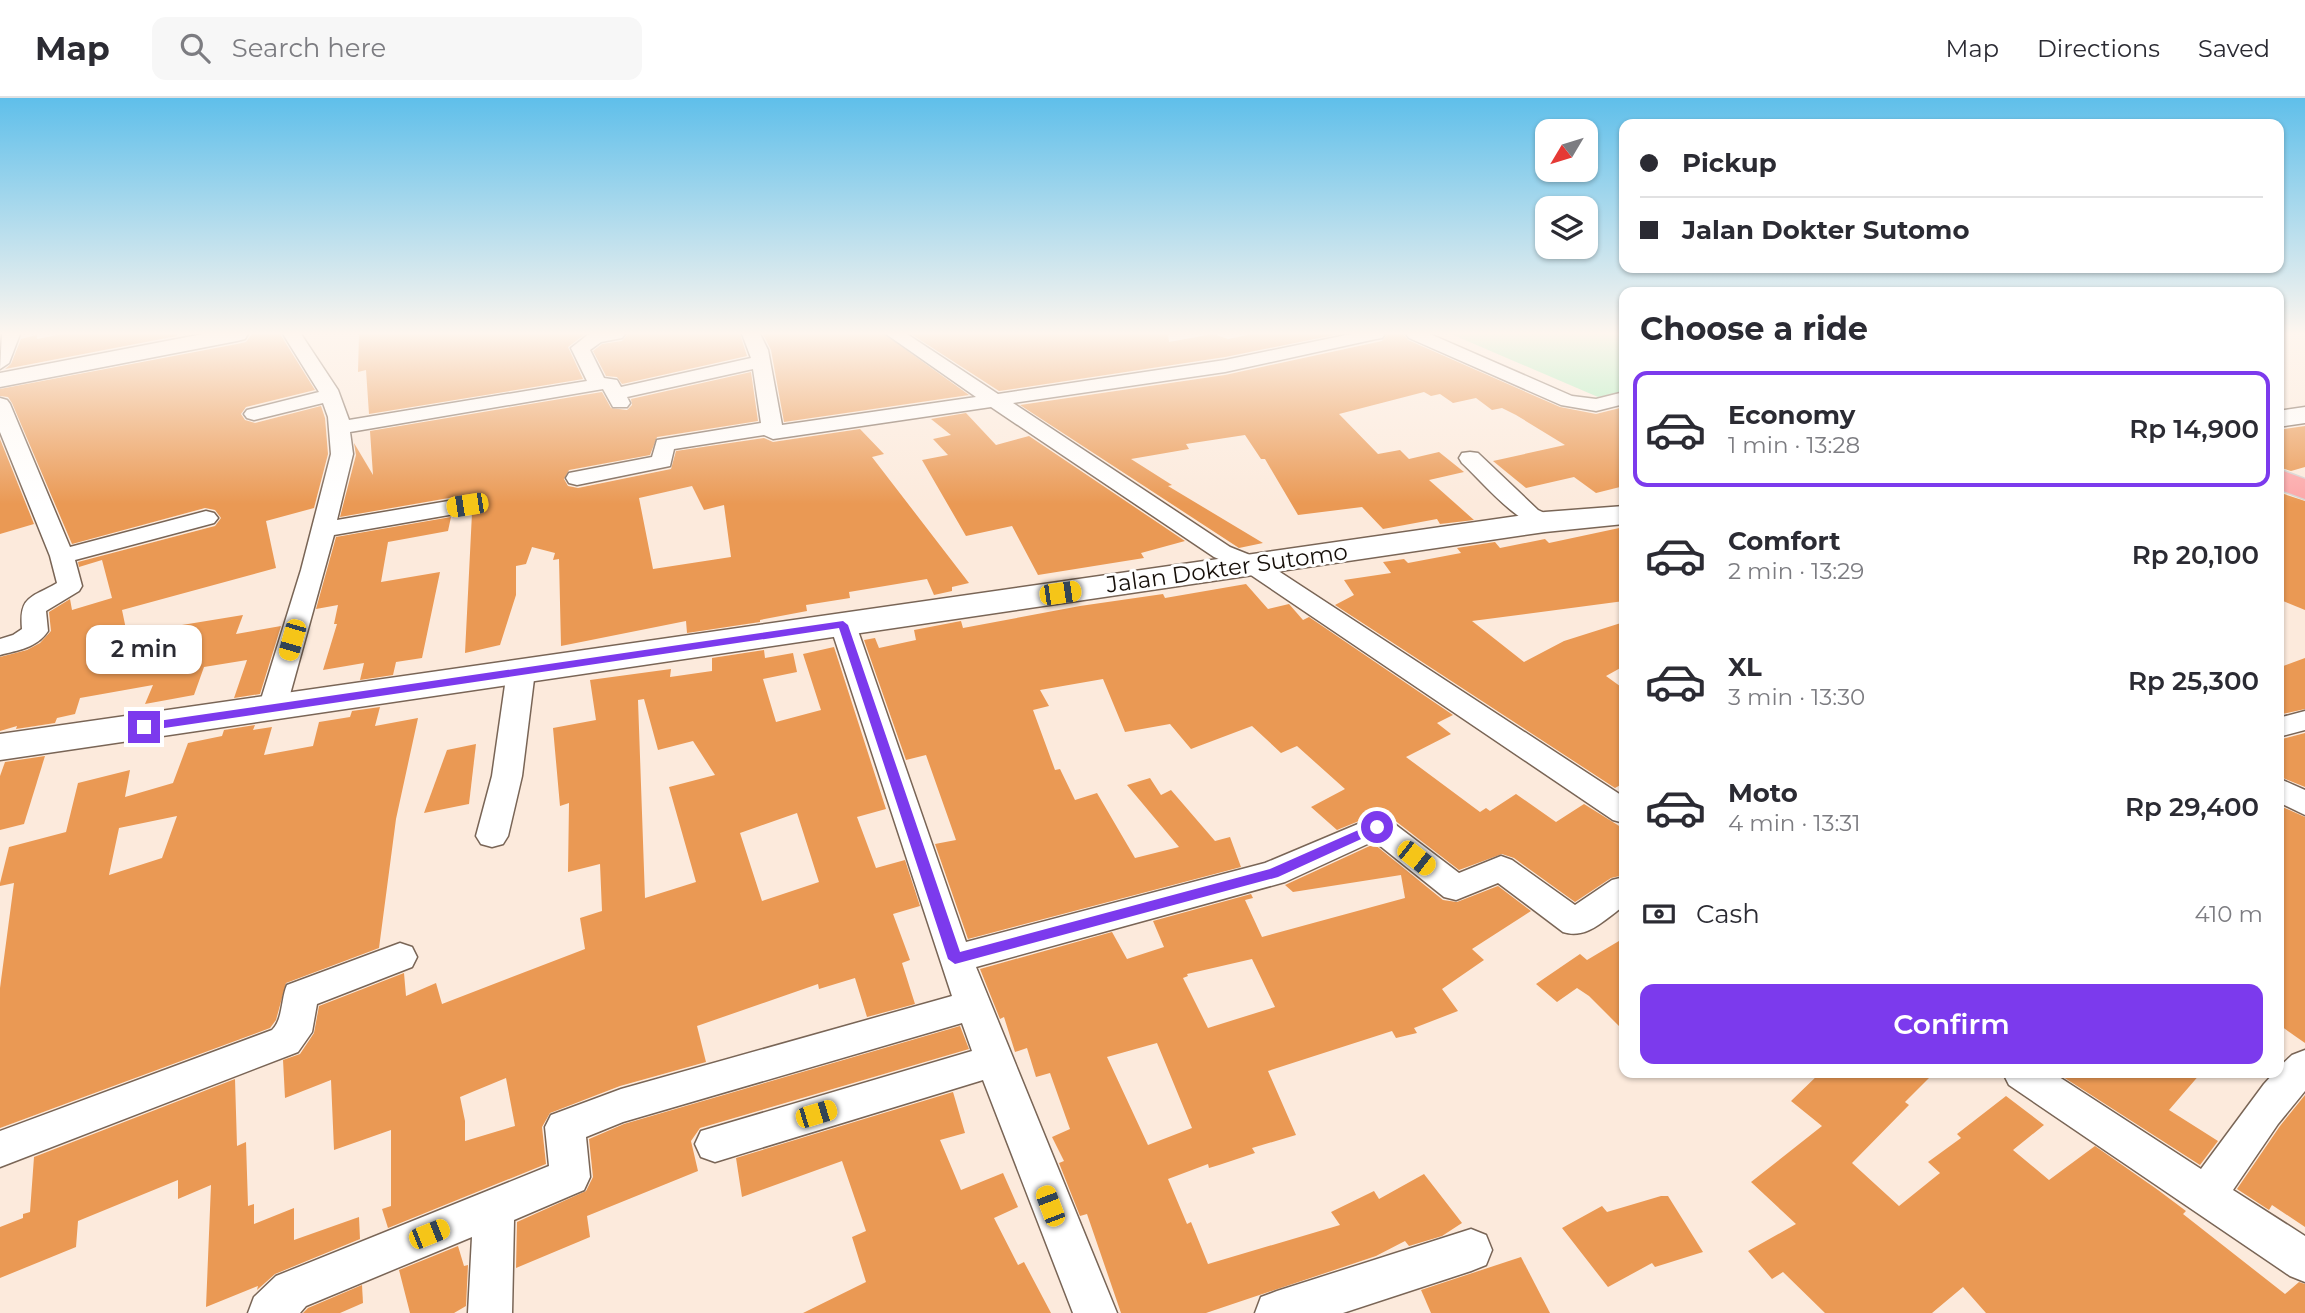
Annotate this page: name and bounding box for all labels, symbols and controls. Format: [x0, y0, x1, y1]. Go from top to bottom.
search box [152, 17, 642, 80]
text: Map [35, 28, 110, 68]
icon: search [176, 29, 214, 67]
text: Search here [232, 32, 386, 64]
text: Map [1946, 34, 1999, 63]
text: Directions [2037, 34, 2160, 63]
text: Saved [2198, 34, 2270, 63]
north arrow [1535, 119, 1598, 182]
map controls [1535, 119, 1598, 259]
text: Pickup [1682, 147, 1777, 179]
button: layers [1535, 196, 1598, 259]
text: Jalan Dokter Sutomo [1682, 214, 1969, 246]
text: Choose a ride [1640, 309, 1868, 348]
icon: car [1644, 398, 1707, 461]
text: Economy [1728, 399, 1855, 431]
text: Rp 14,900 [2129, 413, 2259, 445]
text: 1 min · 13:28 [1728, 431, 1860, 459]
car [445, 491, 490, 519]
icon: car [1644, 524, 1707, 587]
text: Comfort [1728, 525, 1840, 557]
street label: Jalan Dokter Sutomo [1104, 537, 1349, 599]
text: Rp 20,100 [2132, 539, 2259, 571]
text: 2 min · 13:29 [1728, 557, 1864, 585]
car [1038, 580, 1083, 606]
car [277, 617, 308, 663]
callout: 2 min [86, 626, 202, 674]
text: 2 min [111, 635, 177, 663]
icon: car [1644, 650, 1707, 713]
text: XL [1728, 651, 1762, 683]
text: Rp 25,300 [2128, 665, 2259, 697]
text: 3 min · 13:30 [1728, 683, 1865, 711]
route end [128, 711, 160, 743]
icon: car [1644, 776, 1707, 839]
text: Moto [1728, 777, 1798, 809]
text: Rp 29,400 [2125, 791, 2259, 823]
text: 4 min · 13:31 [1728, 809, 1861, 837]
route start [1361, 811, 1393, 843]
car [1393, 837, 1440, 879]
icon: cash [1640, 895, 1678, 933]
text: Cash [1696, 898, 1760, 930]
text: 410 m [2194, 900, 2263, 928]
button: Confirm [1640, 984, 2263, 1064]
car [793, 1098, 840, 1130]
car [1033, 1183, 1068, 1229]
car [406, 1216, 453, 1252]

